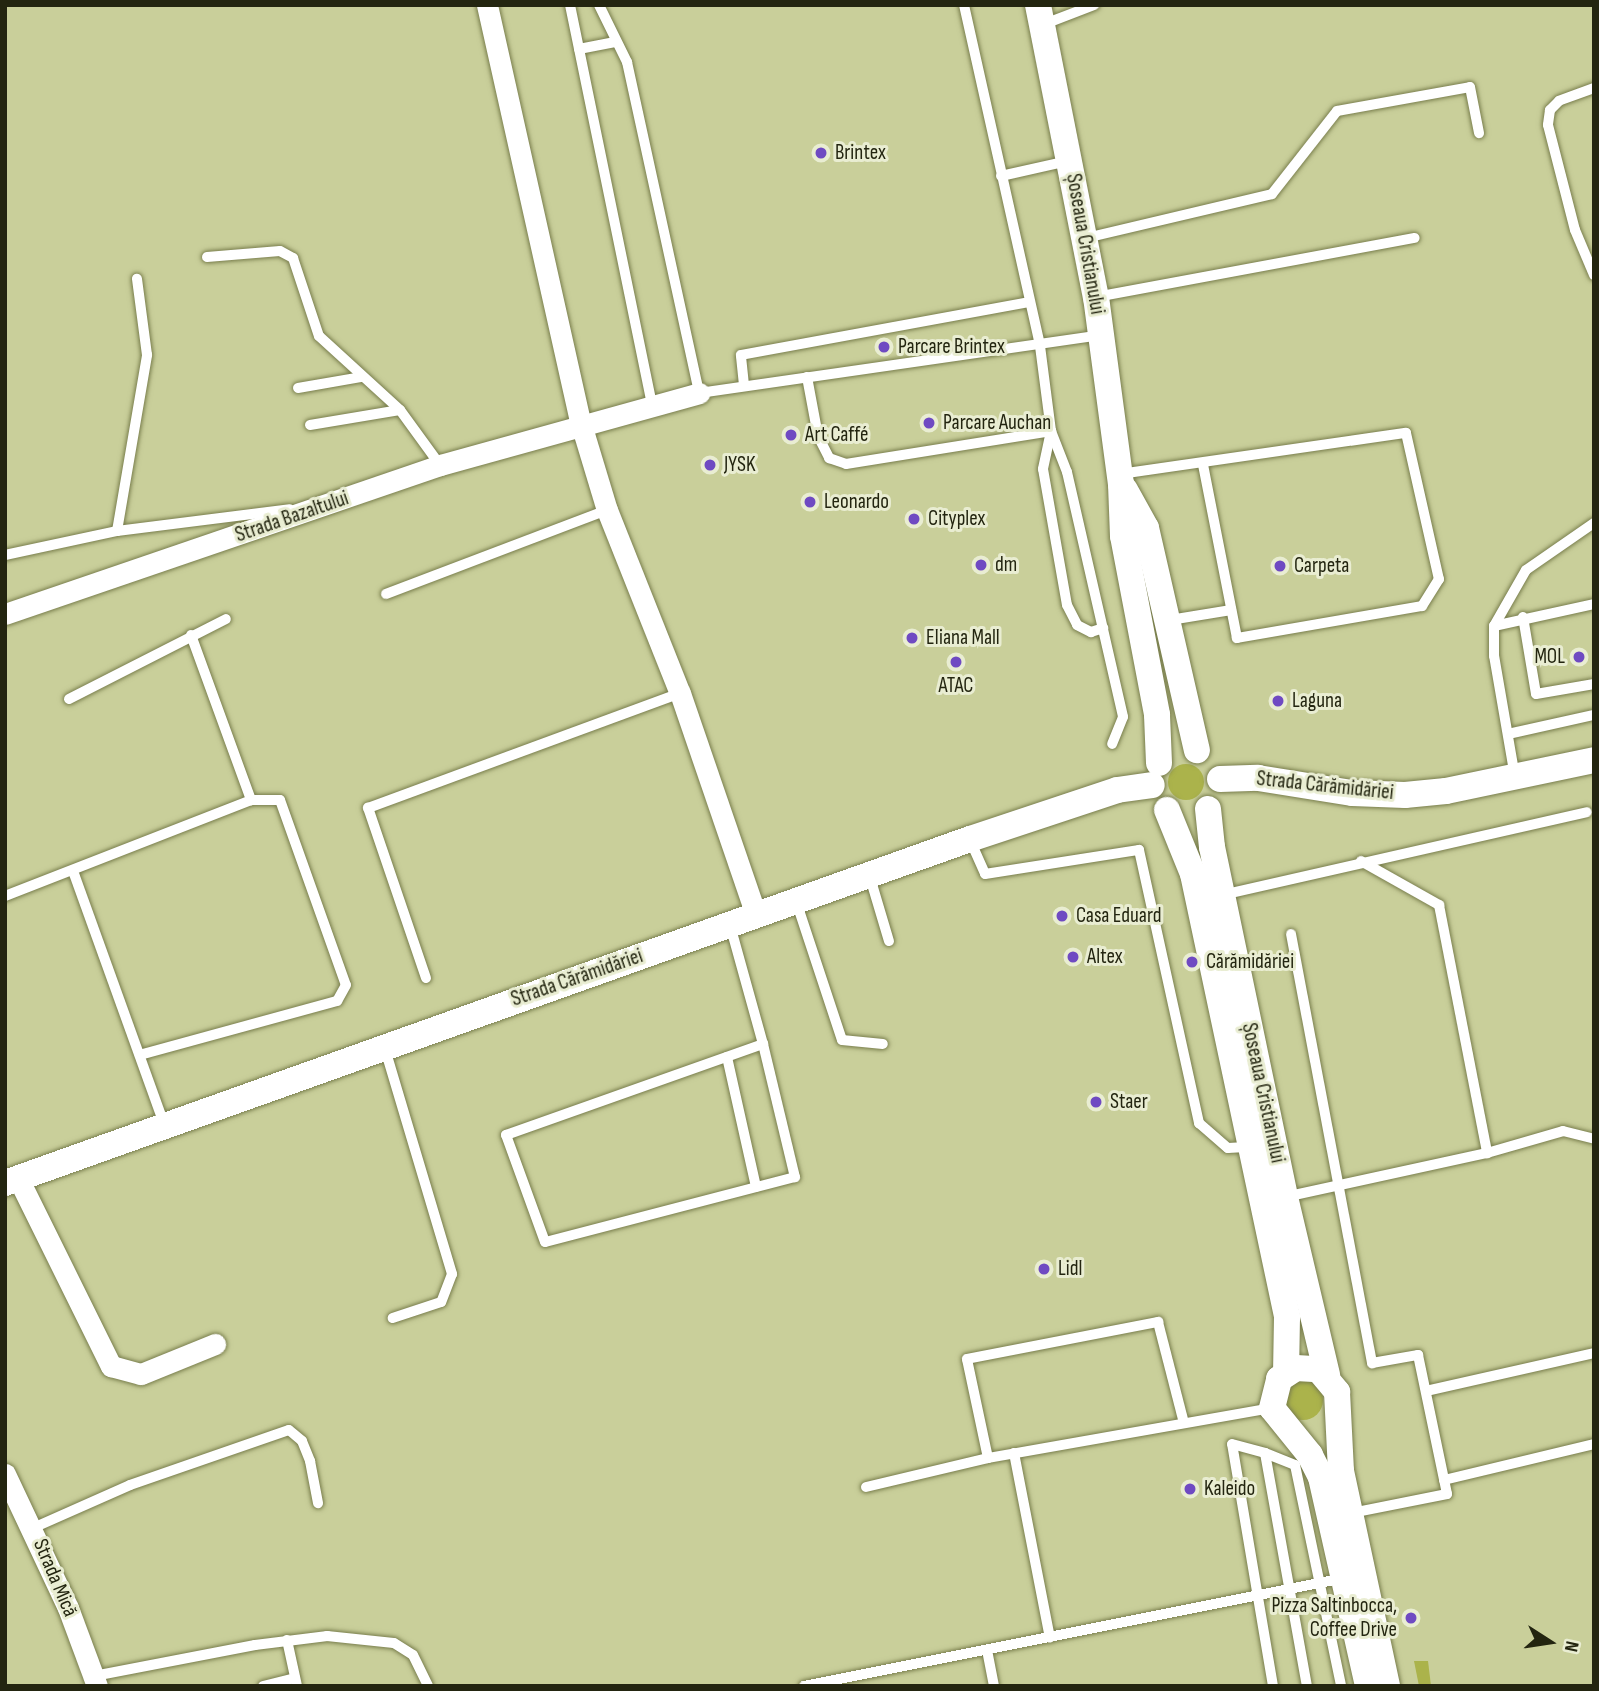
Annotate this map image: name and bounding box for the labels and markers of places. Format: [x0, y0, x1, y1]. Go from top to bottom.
place label: Brintex [835, 140, 886, 166]
marker: Brintex [813, 145, 829, 161]
place label: Parcare Brintex [898, 334, 1005, 360]
marker: Parcare Brintex [876, 339, 892, 355]
place label: Parcare Auchan [943, 410, 1051, 436]
marker: Parcare Auchan [921, 415, 937, 431]
place label: Art Caffé [805, 422, 868, 448]
marker: Art Caffé [783, 427, 799, 443]
place label: JYSK [724, 452, 755, 478]
marker: JYSK [702, 457, 718, 473]
place label: Leonardo [824, 489, 889, 515]
marker: Leonardo [802, 494, 818, 510]
place label: Cityplex [928, 506, 985, 532]
marker: Cityplex [906, 511, 922, 527]
place label: dm [995, 552, 1017, 578]
place label: Carpeta [1294, 553, 1349, 579]
marker: dm [973, 557, 989, 573]
marker: Carpeta [1272, 558, 1288, 574]
place label: Eliana Mall [926, 625, 1000, 651]
marker: Eliana Mall [904, 630, 920, 646]
place label: MOL [1534, 644, 1565, 670]
marker: MOL [1571, 649, 1587, 665]
marker: ATAC [948, 654, 964, 670]
place label: ATAC [939, 673, 973, 699]
place label: Laguna [1292, 688, 1342, 714]
marker: Laguna [1270, 693, 1286, 709]
place label: Casa Eduard [1076, 903, 1161, 929]
marker: Casa Eduard [1054, 908, 1070, 924]
place label: Altex [1087, 944, 1123, 970]
marker: Altex [1065, 949, 1081, 965]
place label: Cărămidăriei [1206, 949, 1294, 975]
marker: Cărămidăriei [1184, 954, 1200, 970]
place label: Staer [1110, 1089, 1148, 1115]
marker: Staer [1088, 1094, 1104, 1110]
place label: Lidl [1058, 1256, 1082, 1282]
marker: Lidl [1036, 1261, 1052, 1277]
place label: Kaleido [1204, 1476, 1255, 1502]
marker: Kaleido [1182, 1481, 1198, 1497]
place label: Pizza Saltinbocca, Coffee Drive [1271, 1593, 1397, 1643]
marker: Pizza Saltinbocca, Coffee Drive [1403, 1610, 1419, 1626]

